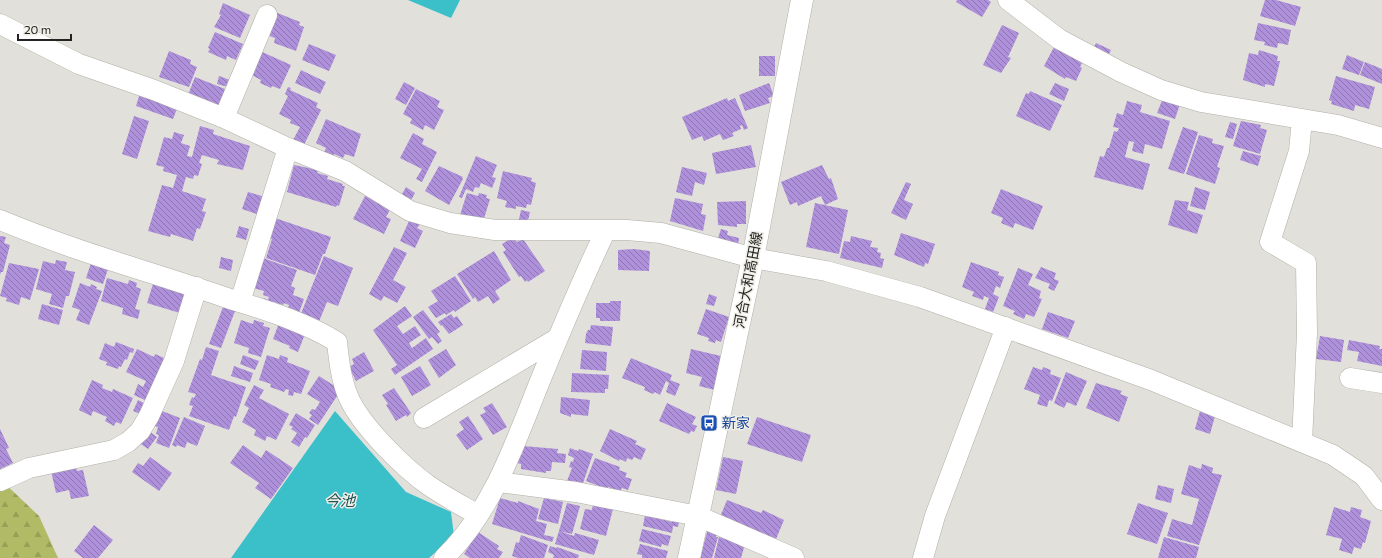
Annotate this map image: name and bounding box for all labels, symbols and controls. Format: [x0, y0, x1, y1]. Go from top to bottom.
scale bar [18, 16, 71, 42]
text: 20 m [24, 22, 51, 36]
street label: 河合大和高田線 [730, 230, 765, 330]
bus stop icon: 新家 [699, 413, 719, 433]
place label: 新家 [722, 414, 750, 431]
water label: 今池 [325, 491, 357, 509]

